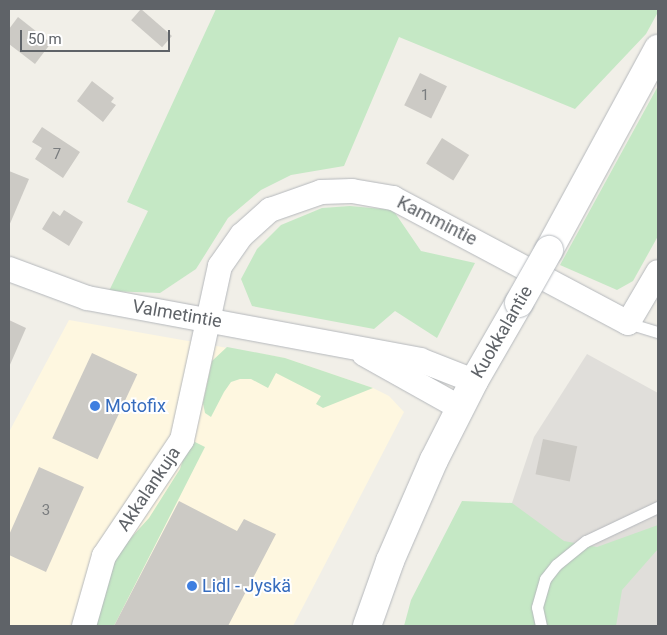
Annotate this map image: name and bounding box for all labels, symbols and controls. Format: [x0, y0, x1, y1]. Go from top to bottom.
scale bar [22, 20, 172, 52]
text: 50 m [28, 30, 62, 48]
house number: 1 [421, 87, 429, 105]
house number: 7 [53, 146, 61, 164]
street label: Kammintie [393, 192, 481, 250]
street label: Kuokkalantie [467, 282, 537, 382]
street label: Valmetintie [131, 296, 223, 332]
place label: Motofix [105, 395, 166, 417]
marker: Motofix [89, 400, 101, 412]
street label: Akkalankuja [113, 443, 185, 535]
house number: 3 [42, 502, 50, 520]
place label: Lidl - Jyskä [202, 575, 291, 597]
marker: Lidl - Jyskä [186, 580, 198, 592]

